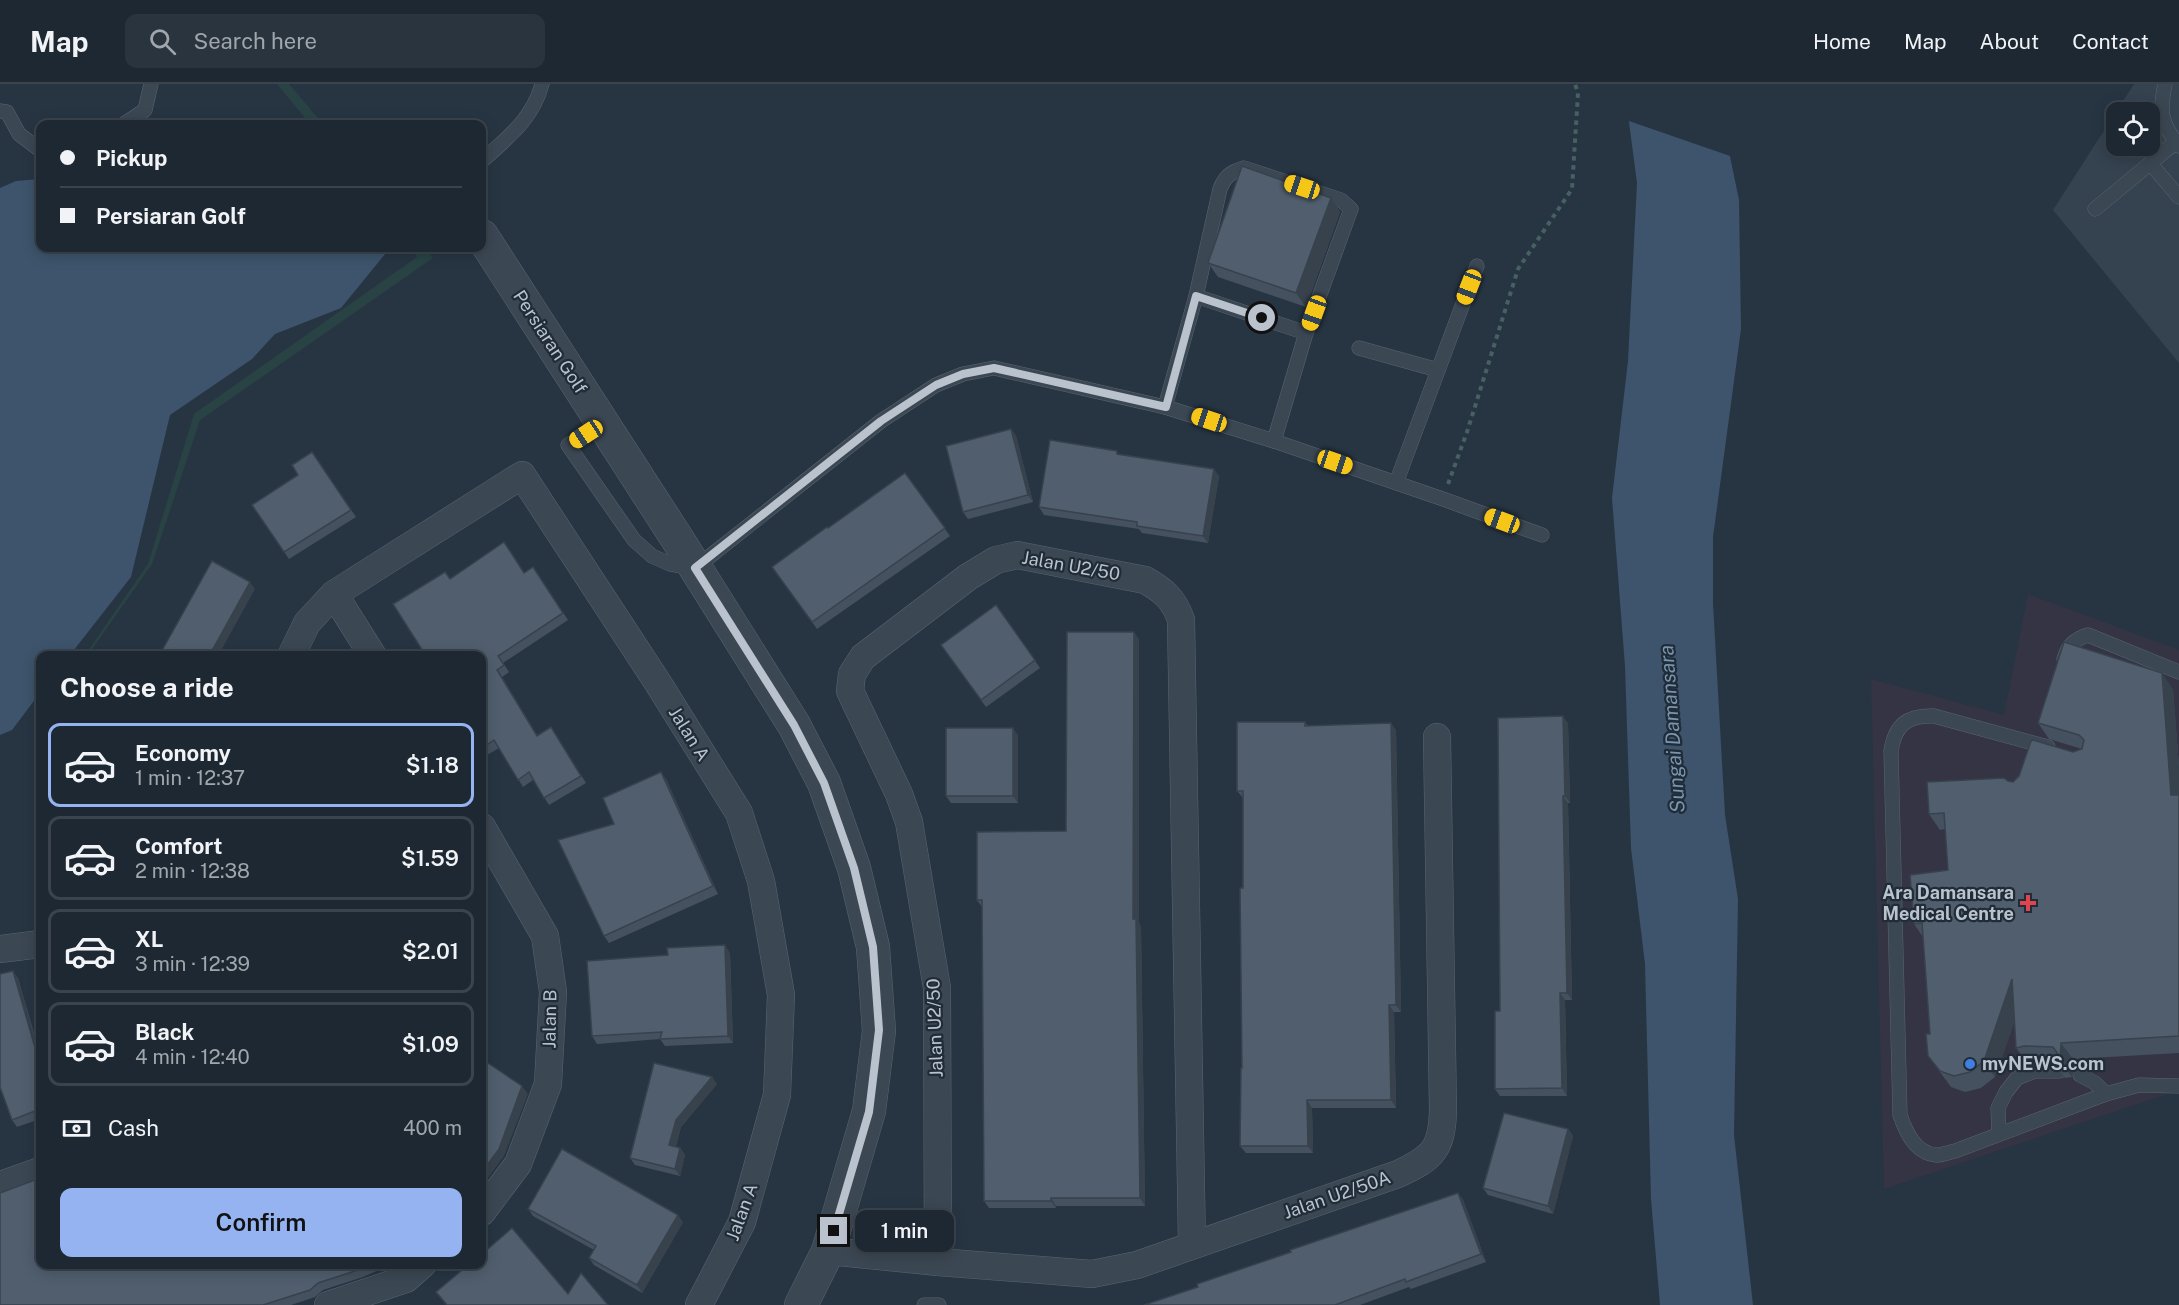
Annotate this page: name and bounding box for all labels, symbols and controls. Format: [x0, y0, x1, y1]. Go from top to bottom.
search box [125, 14, 545, 68]
text: Map [30, 25, 89, 58]
icon: search [146, 25, 179, 58]
text: Search here [194, 28, 317, 54]
text: Home [1813, 29, 1871, 54]
text: Map [1904, 29, 1947, 54]
text: About [1980, 29, 2039, 54]
text: Contact [2072, 29, 2149, 54]
map controls [2106, 102, 2160, 156]
button: locate [2106, 102, 2160, 156]
text: Pickup [96, 145, 167, 171]
car [1282, 173, 1322, 201]
text: Persiaran Golf [96, 203, 246, 229]
car [1454, 267, 1484, 307]
street label: Persiaran Golf [509, 286, 592, 397]
car [1299, 293, 1329, 333]
route start [1248, 304, 1275, 331]
car [1189, 406, 1229, 434]
car [566, 417, 606, 451]
car [1315, 448, 1355, 476]
car [1482, 506, 1522, 536]
street label: Jalan U2/50 [1020, 547, 1122, 584]
water label: Sungai Damansara [1654, 644, 1690, 814]
text: Choose a ride [60, 671, 234, 703]
street label: Jalan A [665, 703, 714, 765]
icon: car [63, 738, 117, 792]
text: Economy [135, 740, 231, 766]
text: $1.18 [406, 752, 459, 778]
text: 1 min · 12:37 [135, 766, 245, 790]
icon: car [63, 831, 117, 885]
text: Comfort [135, 833, 222, 859]
text: $1.59 [401, 845, 459, 871]
text: 2 min · 12:38 [135, 859, 250, 883]
place label: Ara Damansara Medical Centre [1882, 882, 2014, 924]
marker: Ara Damansara Medical Centre [2019, 894, 2037, 912]
icon: car [63, 924, 117, 978]
text: XL [135, 926, 163, 952]
text: $2.01 [402, 938, 459, 964]
text: 3 min · 12:39 [135, 952, 250, 976]
street label: Jalan U2/50 [922, 978, 947, 1078]
street label: Jalan B [538, 989, 561, 1049]
icon: car [63, 1017, 117, 1071]
text: Black [135, 1019, 194, 1045]
text: $1.09 [402, 1031, 459, 1057]
text: 4 min · 12:40 [135, 1045, 250, 1069]
place label: myNEWS.com [1982, 1053, 2104, 1074]
marker: myNEWS.com [1963, 1057, 1977, 1071]
icon: cash [60, 1112, 93, 1145]
text: Cash [108, 1115, 159, 1141]
text: 400 m [403, 1116, 462, 1140]
street label: Jalan U2/50A [1280, 1166, 1393, 1223]
street label: Jalan A [721, 1180, 762, 1244]
button: Confirm [60, 1188, 462, 1257]
callout: 1 min [855, 1210, 954, 1252]
route end [820, 1217, 847, 1244]
text: 1 min [881, 1219, 928, 1243]

